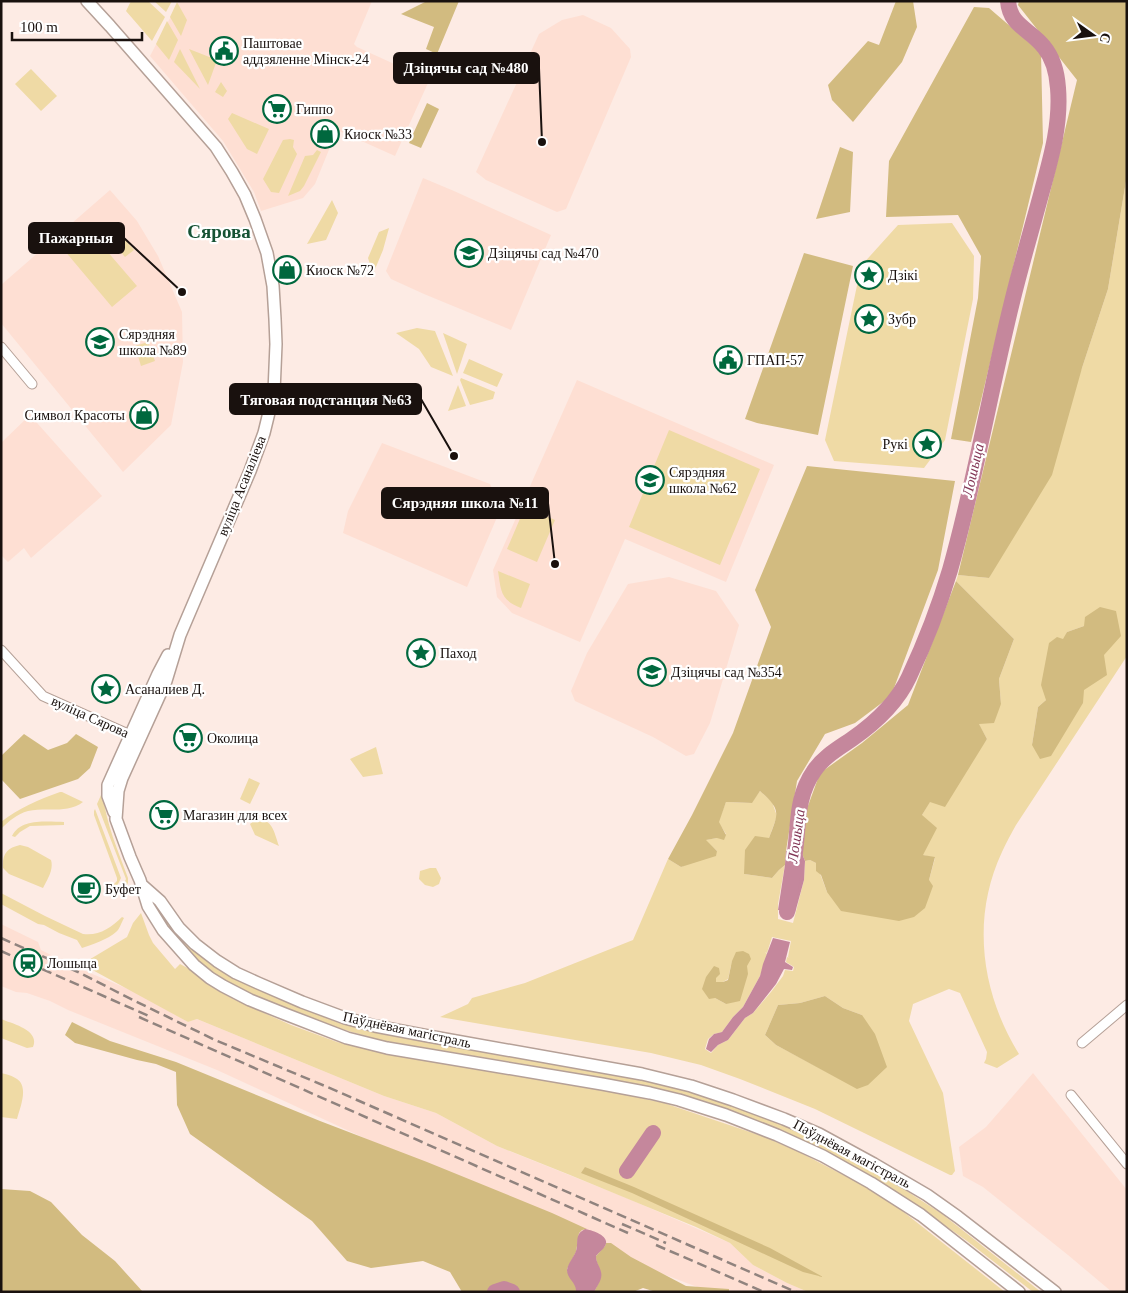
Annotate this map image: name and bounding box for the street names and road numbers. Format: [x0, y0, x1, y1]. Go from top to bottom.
street label: вуліца Асаналіева [215, 433, 269, 538]
street label: вуліца Сярова [49, 693, 132, 741]
street label: Паўднёвая магістраль [342, 1009, 472, 1051]
street label: Паўднёвая магістраль [791, 1117, 913, 1191]

